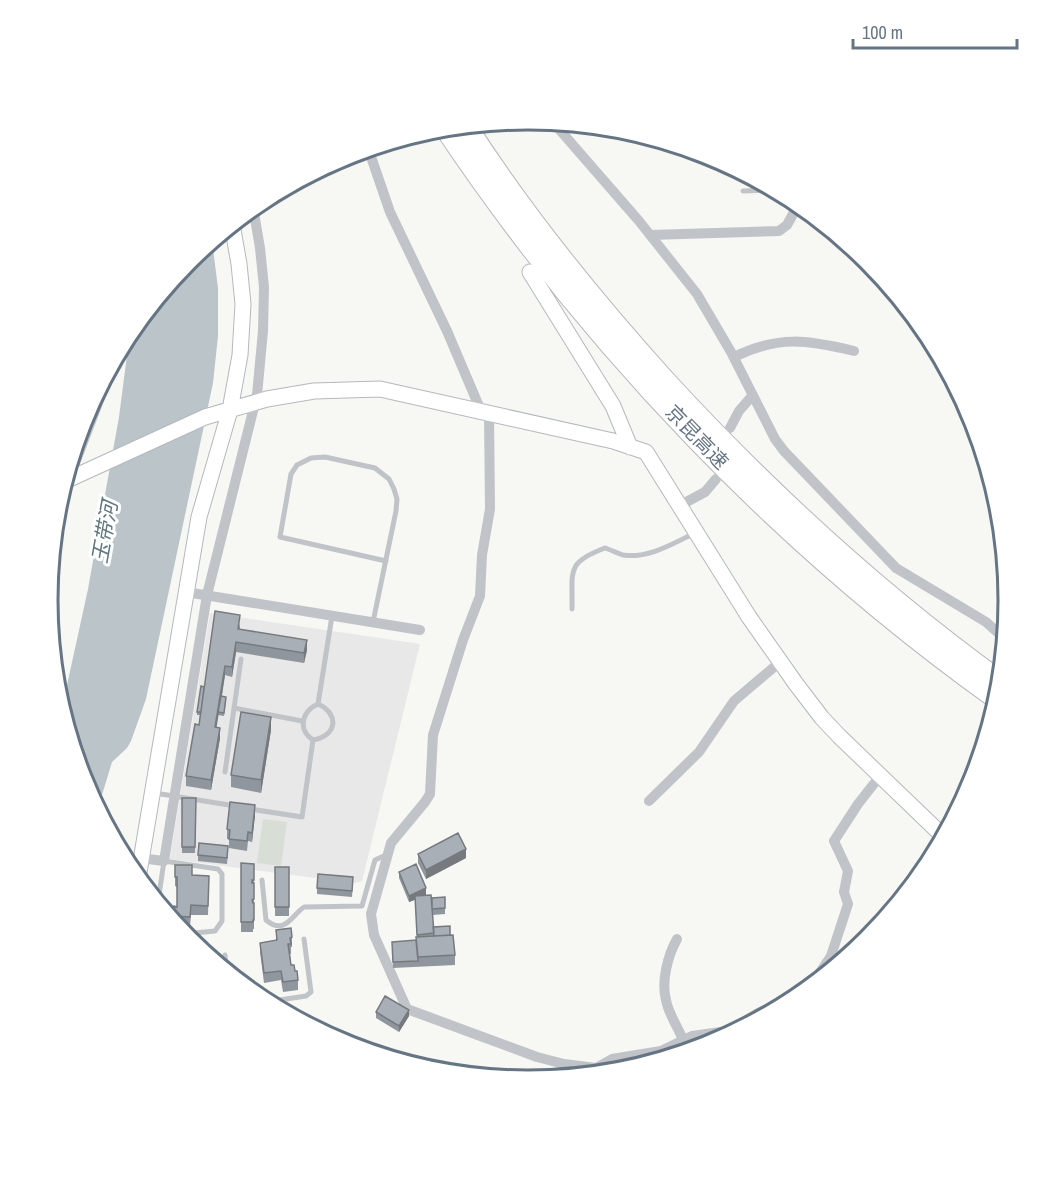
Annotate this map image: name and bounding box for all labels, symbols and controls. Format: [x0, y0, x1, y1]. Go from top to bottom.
scale bar [853, 12, 1016, 50]
text: 100 m [862, 20, 903, 45]
street label: 京昆高速 [660, 399, 735, 475]
water label: 玉带河 [85, 494, 125, 565]

